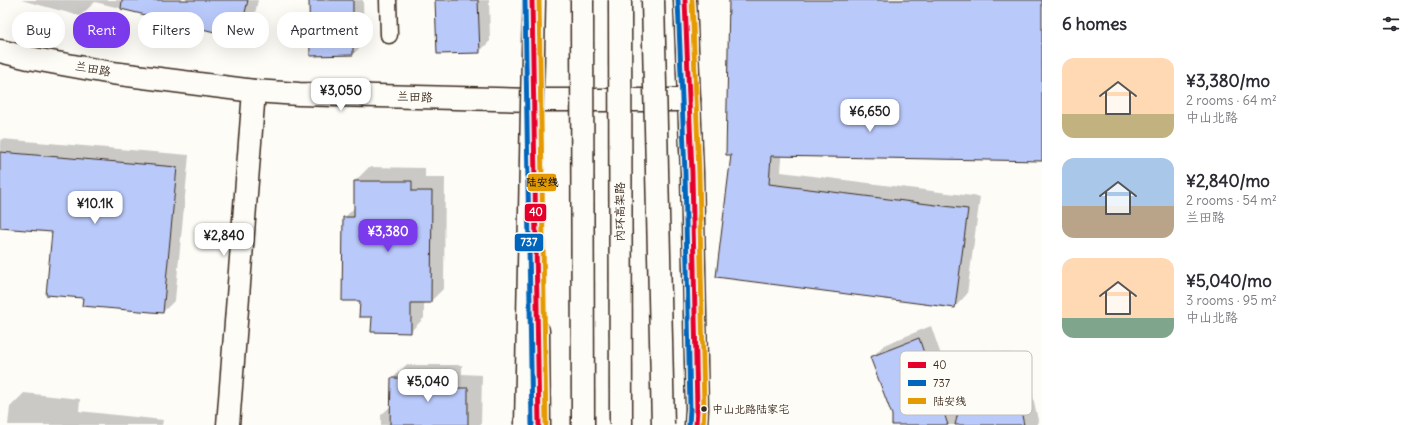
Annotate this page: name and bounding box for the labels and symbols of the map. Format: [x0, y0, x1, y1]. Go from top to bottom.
street label: 兰田路 [74, 58, 112, 79]
pin: ¥3,050 [308, 78, 374, 112]
street label: 兰田路 [397, 88, 433, 105]
pin: ¥6,650 [837, 99, 903, 133]
line badge: 陆安线 [527, 173, 557, 192]
text: 陆安线 [526, 175, 559, 189]
street label: 内环高架路 [612, 182, 627, 242]
pin: ¥10.1K [62, 191, 128, 225]
line badge: 40 [524, 203, 547, 222]
text: 40 [529, 205, 543, 219]
pin: ¥3,380 [355, 219, 421, 253]
pin: ¥2,840 [191, 223, 257, 257]
line badge: 737 [514, 233, 544, 252]
text: 737 [520, 235, 538, 249]
legend [900, 351, 1032, 415]
text: 40 [933, 358, 947, 372]
pin: ¥5,040 [395, 369, 461, 403]
text: 737 [933, 376, 951, 390]
text: 陆安线 [933, 394, 966, 408]
place label: 中山北路陆家宅 [712, 402, 789, 416]
marker: 中山北路陆家宅 [699, 404, 709, 414]

